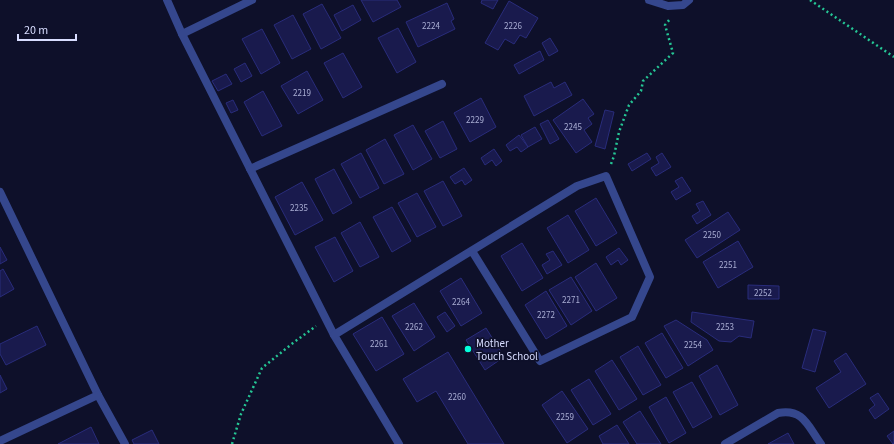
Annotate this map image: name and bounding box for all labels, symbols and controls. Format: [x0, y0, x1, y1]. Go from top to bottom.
scale bar [18, 16, 76, 42]
house number: 2224 [422, 20, 440, 33]
house number: 2226 [504, 20, 522, 33]
text: 20 m [24, 22, 48, 39]
house number: 2219 [293, 87, 311, 100]
house number: 2229 [466, 114, 484, 127]
house number: 2245 [564, 121, 582, 134]
house number: 2235 [290, 202, 308, 215]
house number: 2250 [703, 229, 721, 242]
house number: 2251 [719, 259, 737, 272]
house number: 2252 [754, 287, 772, 300]
house number: 2271 [562, 294, 580, 307]
house number: 2264 [452, 296, 470, 309]
house number: 2272 [537, 309, 555, 322]
house number: 2262 [405, 321, 423, 334]
house number: 2253 [716, 321, 734, 334]
place label: Mother Touch School [476, 336, 538, 364]
house number: 2261 [370, 338, 388, 351]
house number: 2254 [684, 339, 702, 352]
marker: Mother Touch School [463, 344, 473, 354]
house number: 2260 [448, 391, 466, 404]
house number: 2259 [556, 411, 574, 424]

